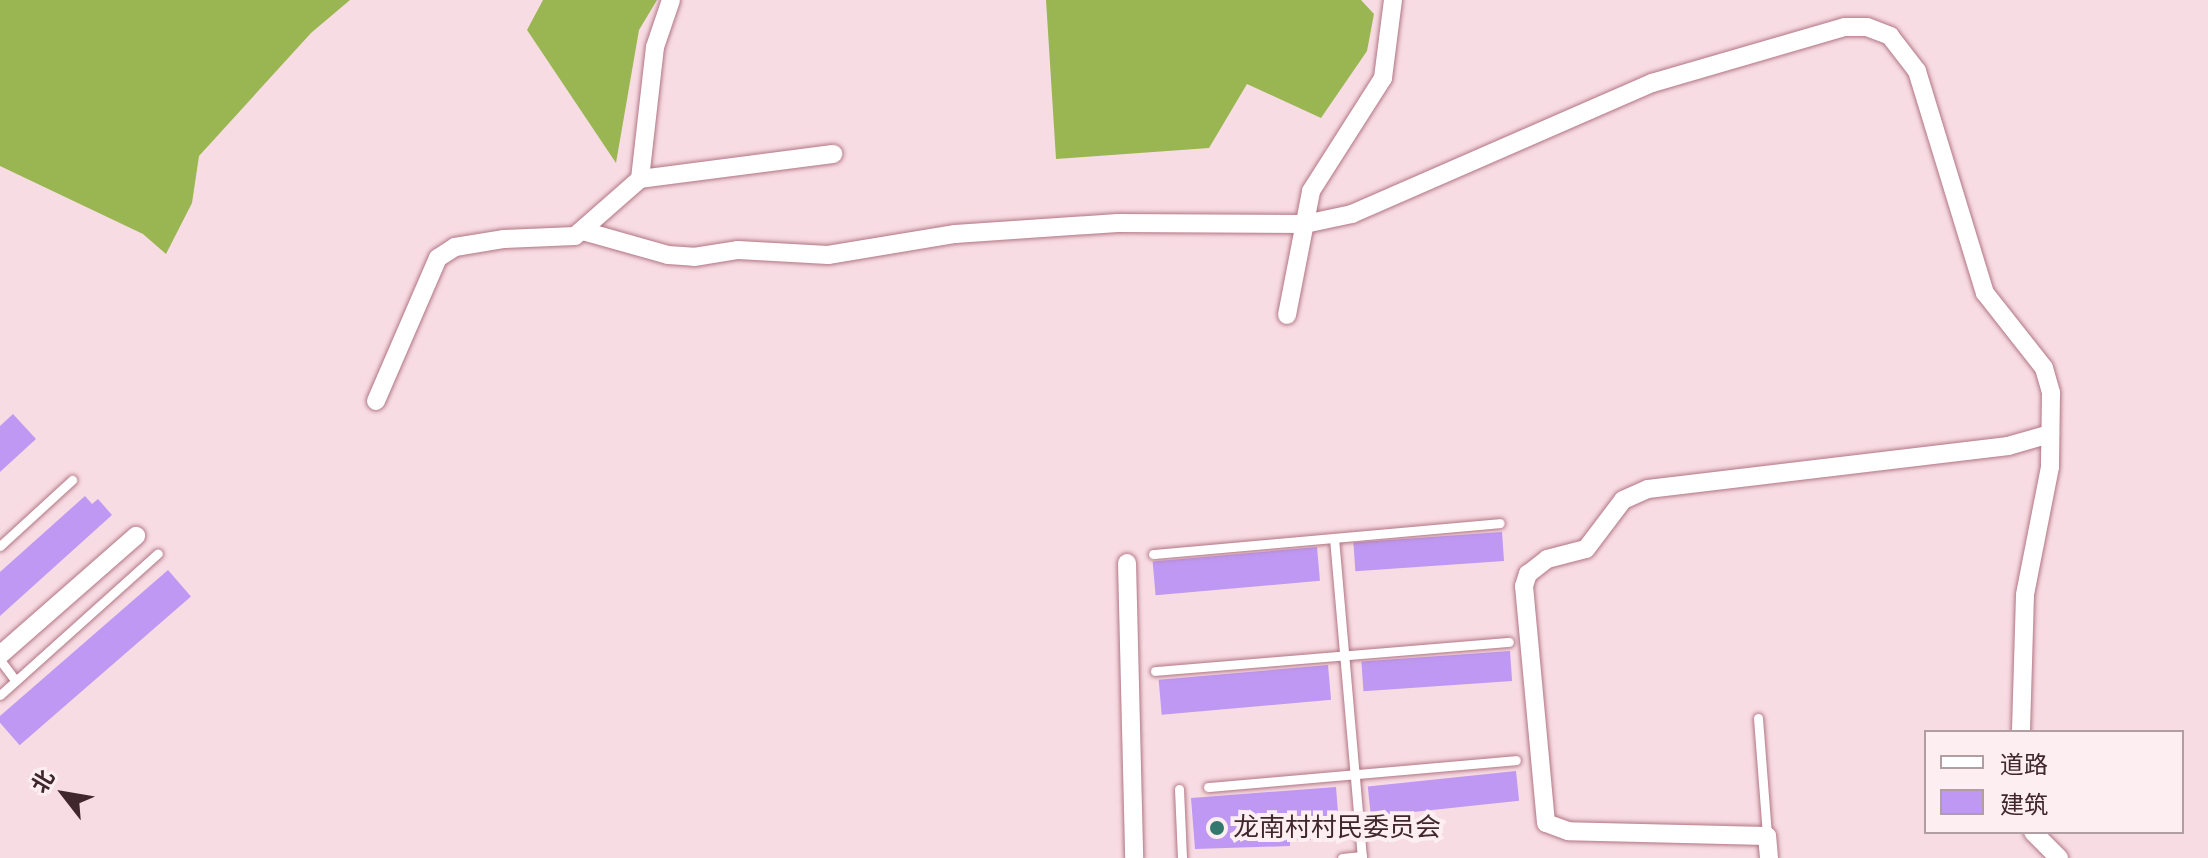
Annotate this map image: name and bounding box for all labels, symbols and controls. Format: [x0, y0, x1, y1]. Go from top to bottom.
legend [1924, 730, 2184, 834]
text: 道路 [2000, 751, 2048, 780]
north arrow [24, 754, 104, 834]
text: 北 [27, 766, 60, 798]
text: 建筑 [2000, 791, 2048, 820]
place label: 龙南村村民委员会 [1233, 812, 1441, 844]
marker: 龙南村村民委员会 [1208, 819, 1226, 837]

